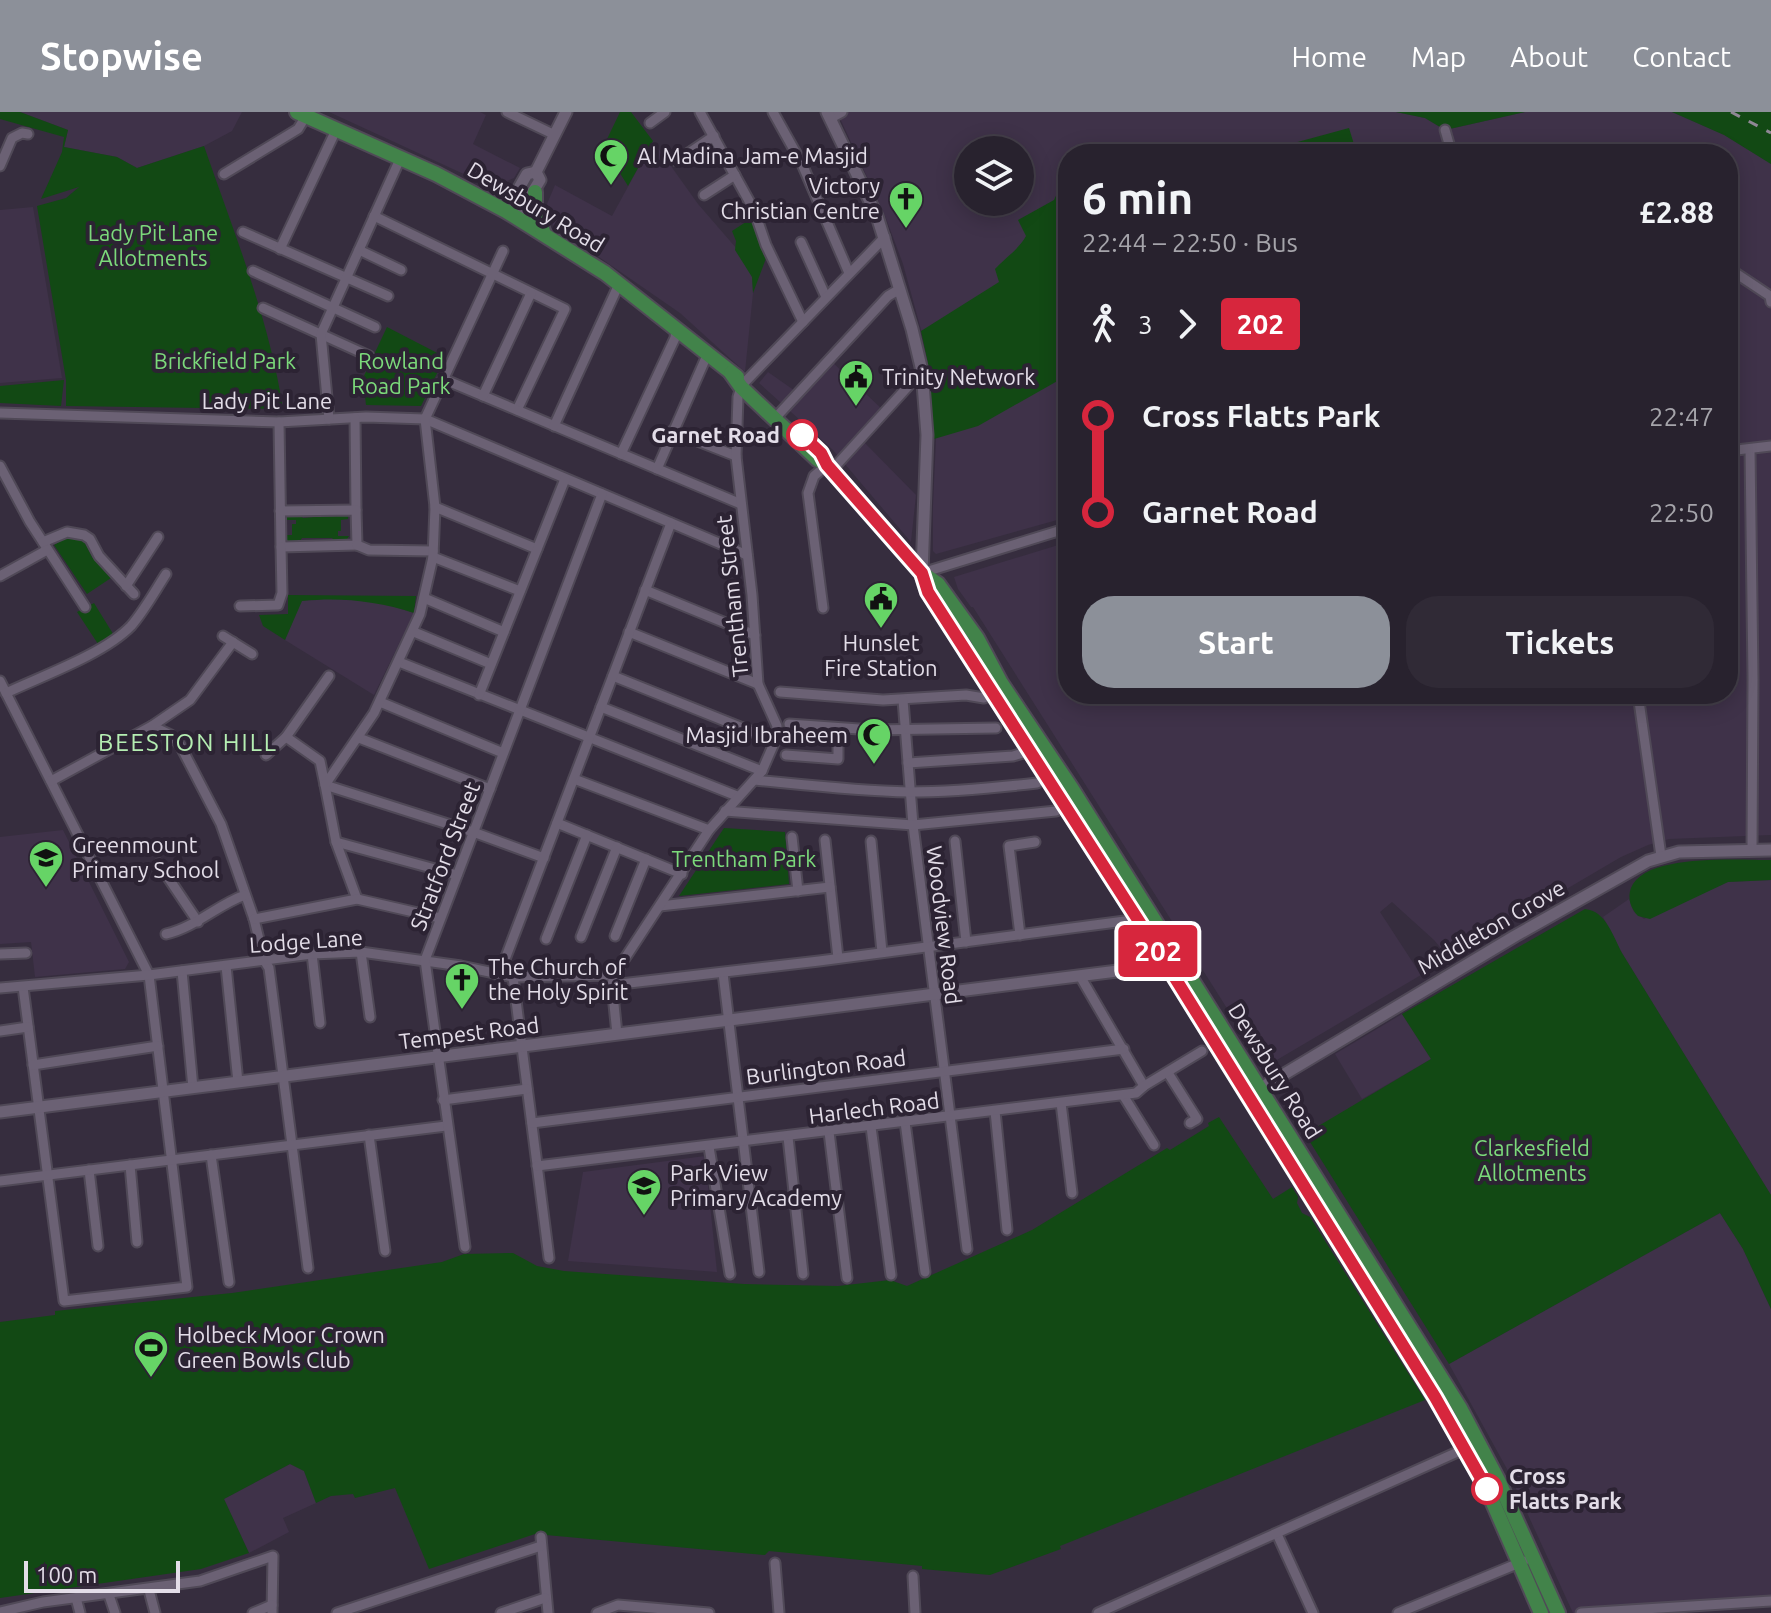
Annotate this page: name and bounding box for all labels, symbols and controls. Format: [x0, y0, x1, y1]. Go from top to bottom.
text: Stopwise [40, 35, 203, 77]
text: Home [1292, 41, 1367, 72]
text: Map [1411, 41, 1466, 72]
text: About [1510, 41, 1588, 72]
text: Contact [1632, 41, 1731, 72]
map controls [954, 136, 1034, 216]
button: layers [954, 136, 1034, 216]
mosque icon: Al Madina Jam-e Masjid [592, 137, 630, 187]
place label: Al Madina Jam-e Masjid [637, 143, 868, 168]
street label: Dewsbury Road [463, 156, 609, 257]
place label: Victory Christian Centre [721, 173, 880, 223]
text: 6 min [1082, 173, 1193, 222]
church icon: Victory Christian Centre [887, 180, 925, 230]
text: £2.88 [1639, 195, 1714, 229]
park label: Lady Pit Lane Allotments [88, 220, 218, 270]
text: 22:44 – 22:50 · Bus [1082, 228, 1298, 257]
icon: walk [1082, 302, 1126, 346]
icon: forward [1165, 302, 1209, 346]
text: 202 [1237, 308, 1284, 339]
text: 3 [1138, 310, 1153, 339]
park label: Brickfield Park [154, 348, 296, 373]
park label: Rowland Road Park [351, 348, 451, 398]
public building icon: Trinity Network [837, 358, 875, 408]
place label: Trinity Network [882, 364, 1035, 389]
street label: Lady Pit Lane [202, 388, 332, 413]
text: Cross Flatts Park [1142, 399, 1380, 433]
text: 22:47 [1649, 402, 1714, 431]
marker: Garnet Road [787, 420, 817, 450]
place label: Garnet Road [651, 422, 780, 447]
text: Garnet Road [1142, 495, 1318, 529]
text: 22:50 [1649, 498, 1714, 527]
street label: Trentham Street [711, 514, 752, 678]
public building icon: Hunslet Fire Station [862, 580, 900, 630]
button: Start [1082, 596, 1390, 688]
button: Tickets [1406, 596, 1714, 688]
place label: Hunslet Fire Station [824, 630, 938, 680]
mosque icon: Masjid Ibraheem [855, 716, 893, 766]
place label: Masjid Ibraheem [685, 722, 848, 747]
district label: BEESTON HILL [98, 729, 278, 756]
street label: Stratford Street [405, 778, 485, 934]
place label: Greenmount Primary School [72, 832, 220, 882]
school or university icon: Greenmount Primary School [27, 839, 65, 889]
street label: Woodview Road [922, 844, 967, 1006]
park label: Trentham Park [672, 846, 816, 871]
street label: Middleton Grove [1413, 874, 1569, 979]
street label: Lodge Lane [248, 924, 364, 957]
line badge: 202 [1112, 925, 1204, 977]
text: 202 [1134, 935, 1182, 966]
place label: The Church of the Holy Spirit [488, 954, 628, 1004]
church icon: The Church of the Holy Spirit [443, 961, 481, 1011]
street label: Dewsbury Road [1224, 998, 1327, 1143]
street label: Tempest Road [397, 1011, 541, 1054]
street label: Burlington Road [745, 1044, 907, 1089]
street label: Harlech Road [807, 1087, 941, 1128]
park label: Clarkesfield Allotments [1474, 1135, 1590, 1185]
place label: Park View Primary Academy [670, 1160, 842, 1210]
school or university icon: Park View Primary Academy [625, 1167, 663, 1217]
place label: Holbeck Moor Crown Green Bowls Club [177, 1322, 385, 1372]
sports icon: Holbeck Moor Crown Green Bowls Club [132, 1329, 170, 1379]
place label: Cross Flatts Park [1509, 1463, 1622, 1513]
marker: Cross Flatts Park [1472, 1474, 1502, 1504]
scale bar [24, 1557, 180, 1593]
text: 100 m [36, 1562, 97, 1587]

